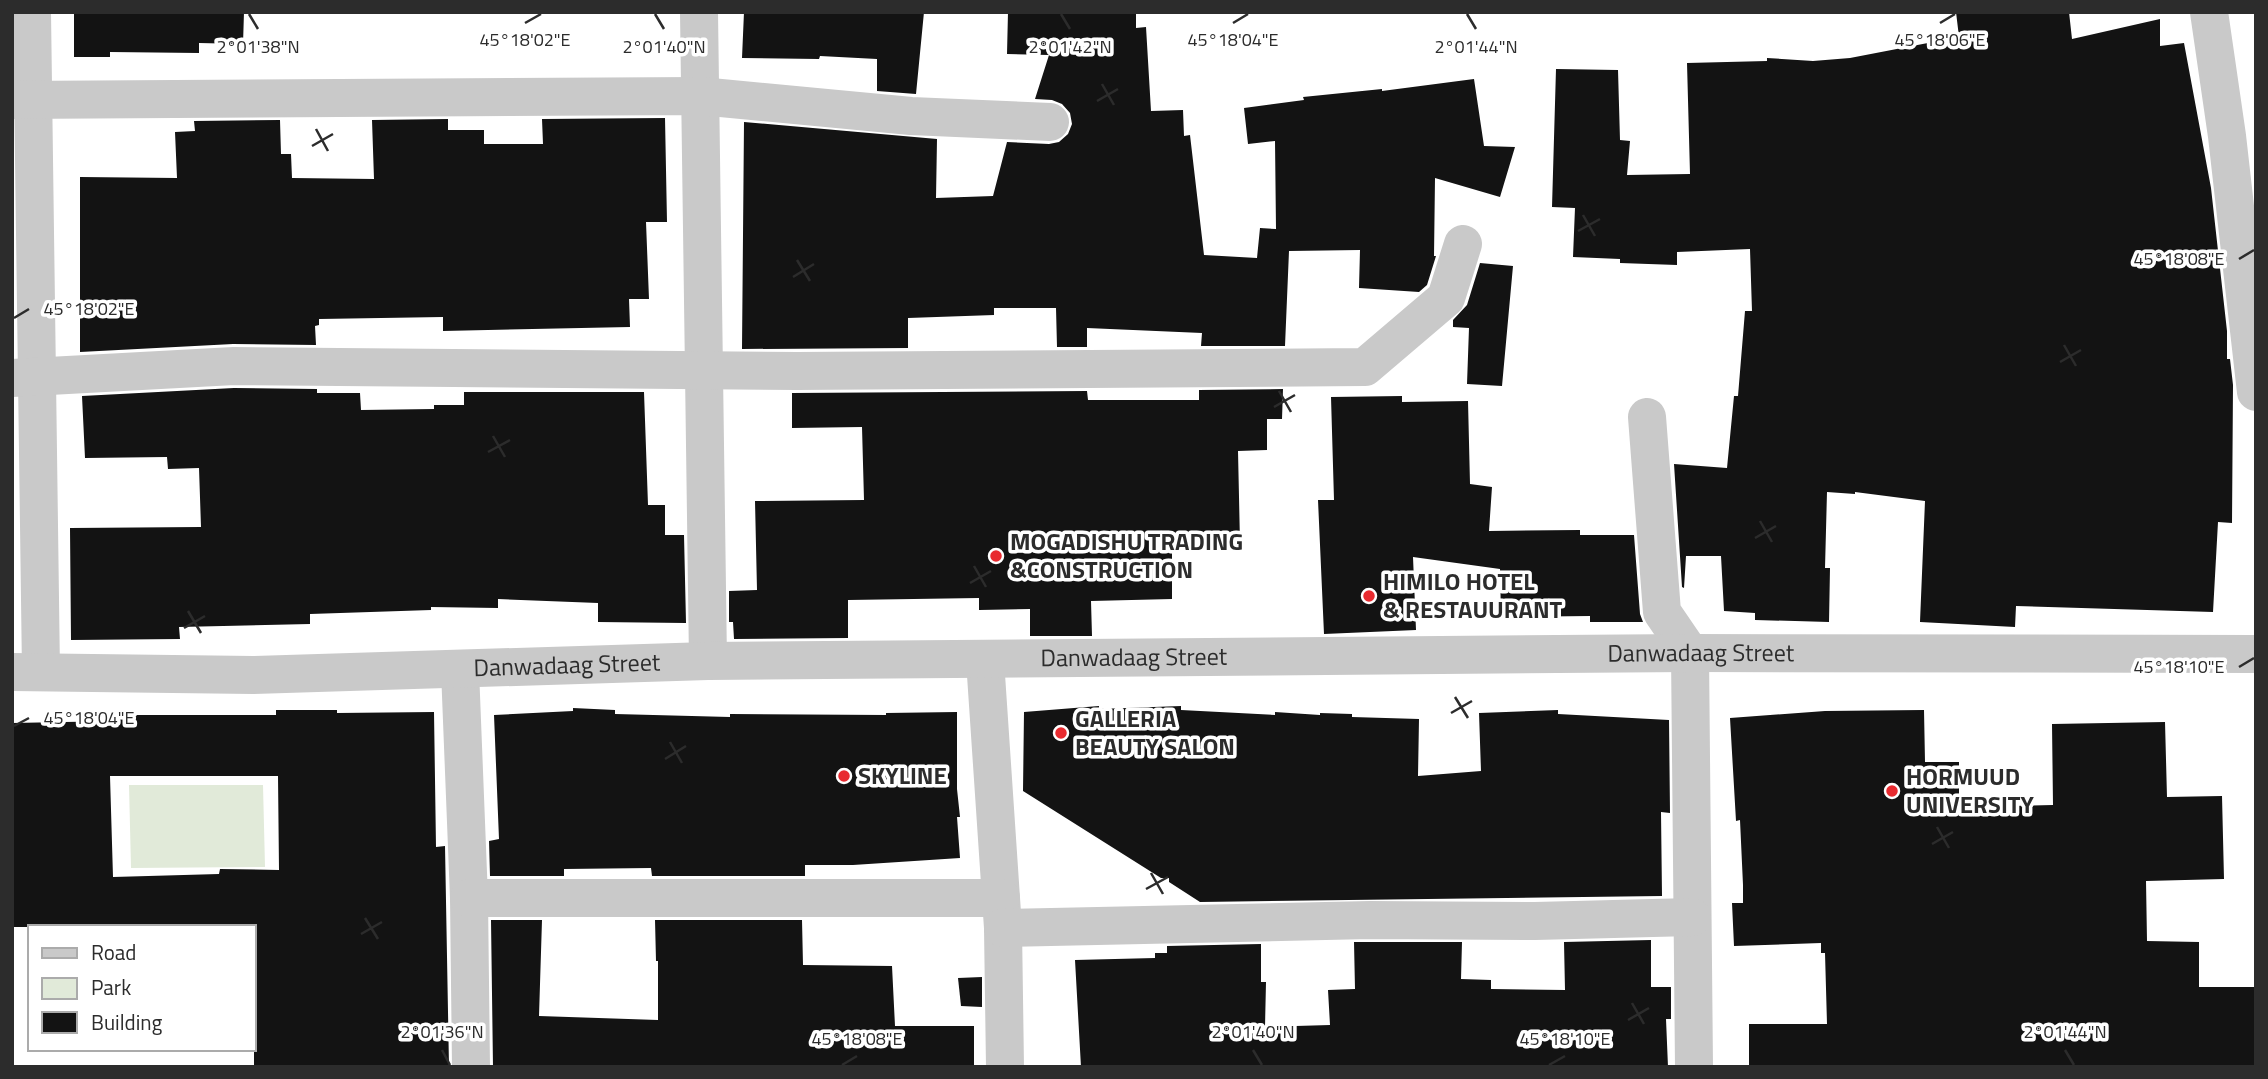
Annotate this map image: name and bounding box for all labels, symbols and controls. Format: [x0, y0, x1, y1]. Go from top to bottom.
text: 45°18'02"E [480, 26, 571, 53]
text: 45°18'04"E [1188, 26, 1279, 53]
text: 45°18'06"E [1895, 26, 1986, 53]
text: 2°01'38"N [216, 33, 300, 60]
text: 2°01'40"N [622, 33, 706, 60]
text: 2°01'42"N [1028, 33, 1112, 60]
text: 2°01'44"N [1434, 33, 1518, 60]
text: 45°18'08"E [2134, 245, 2225, 272]
text: 45°18'02"E [44, 295, 135, 322]
place label: MOGADISHU TRADING &CONSTRUCTION [1010, 523, 1243, 587]
marker: MOGADISHU TRADING &CONSTRUCTION [988, 548, 1004, 564]
place label: HIMILO HOTEL & RESTAUURANT [1383, 563, 1563, 627]
marker: HIMILO HOTEL & RESTAUURANT [1361, 588, 1377, 604]
street label: Danwadaag Street [1607, 634, 1795, 671]
street label: Danwadaag Street [1040, 638, 1228, 675]
street label: Danwadaag Street [473, 643, 661, 685]
text: 45°18'10"E [2134, 653, 2225, 680]
place label: GALLERIA BEAUTY SALON [1075, 700, 1235, 764]
text: 45°18'04"E [44, 704, 135, 731]
marker: GALLERIA BEAUTY SALON [1053, 725, 1069, 741]
place label: SKYLINE [858, 757, 947, 793]
place label: HORMUUD UNIVERSITY [1906, 758, 2034, 822]
marker: SKYLINE [836, 768, 852, 784]
marker: HORMUUD UNIVERSITY [1884, 783, 1900, 799]
legend [28, 925, 256, 1051]
text: Road [91, 936, 136, 968]
text: Park [91, 971, 131, 1003]
text: Building [91, 1006, 163, 1038]
text: 2°01'36"N [400, 1018, 484, 1045]
text: 2°01'40"N [1211, 1018, 1295, 1045]
text: 2°01'44"N [2023, 1018, 2107, 1045]
text: 45°18'08"E [812, 1025, 903, 1052]
text: 45°18'10"E [1520, 1025, 1611, 1052]

